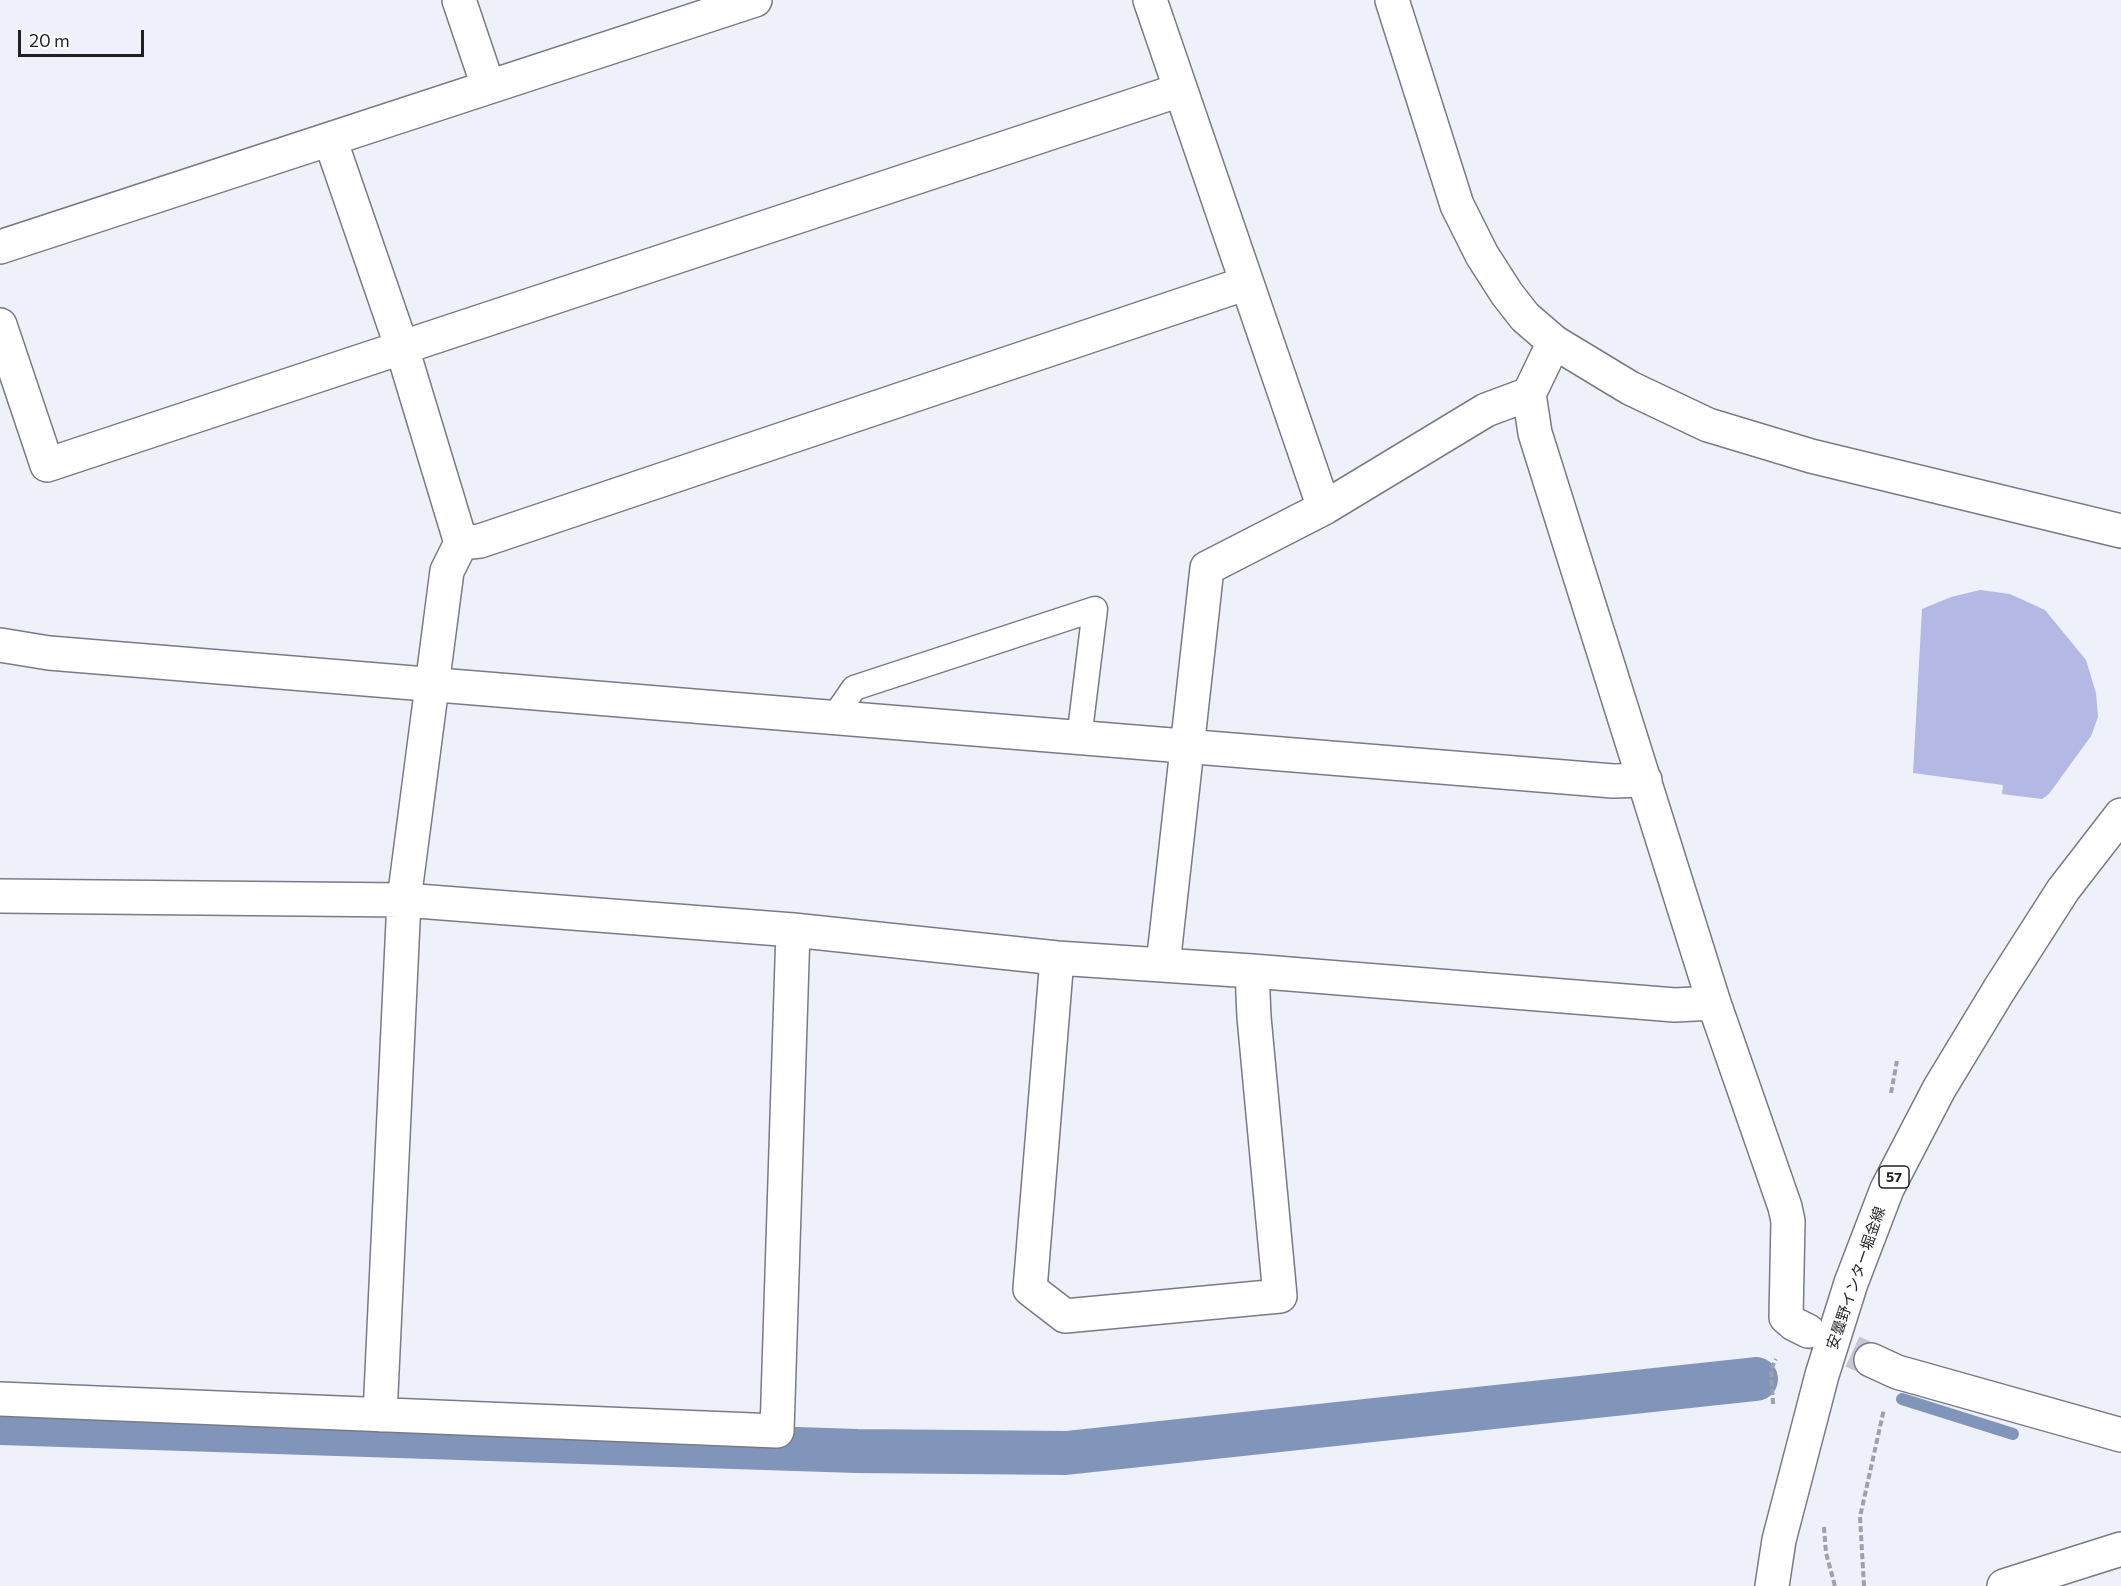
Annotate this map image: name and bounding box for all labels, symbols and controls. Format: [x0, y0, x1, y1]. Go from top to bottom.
scale bar [21, 18, 147, 56]
text: 20 m [29, 29, 70, 51]
road number: 57 [1879, 1166, 1909, 1188]
street label: 安曇野インター堀金線 [1823, 1204, 1889, 1352]

